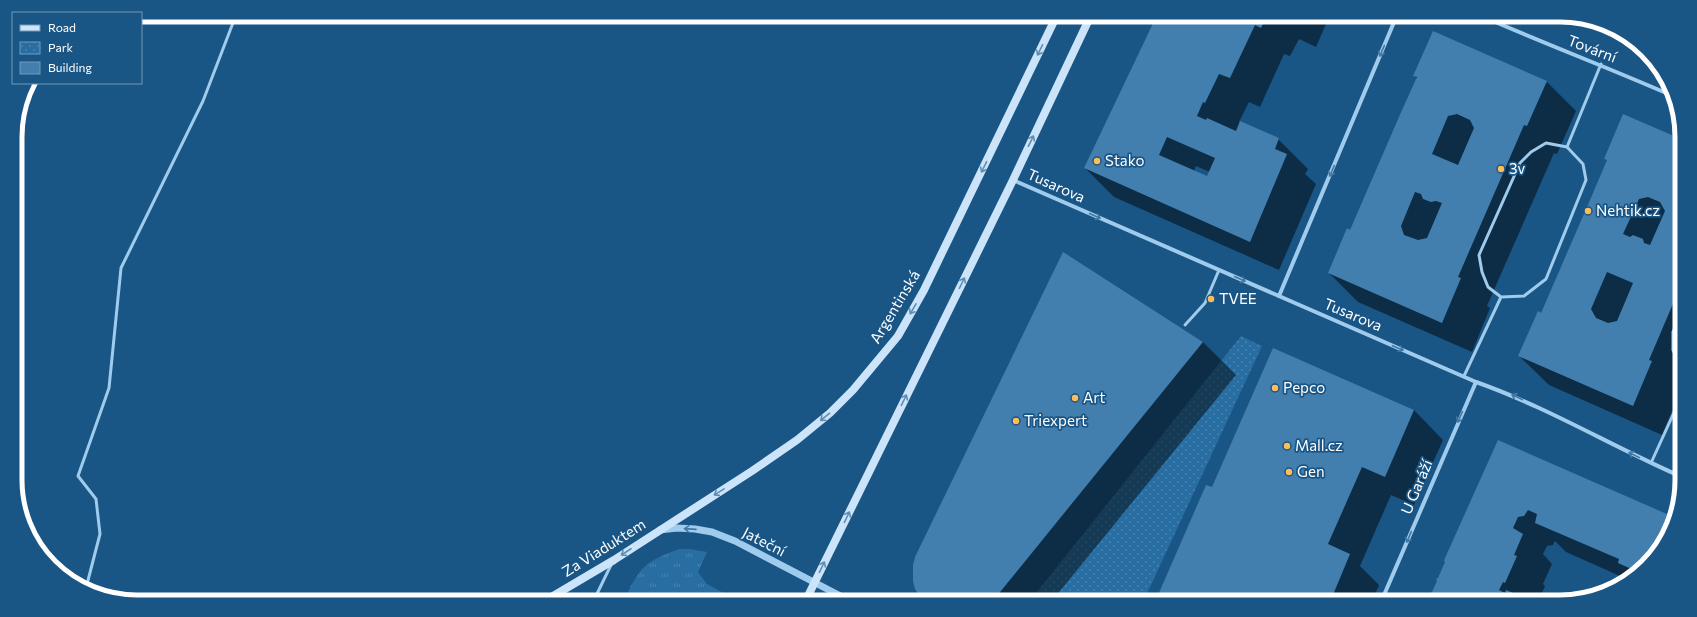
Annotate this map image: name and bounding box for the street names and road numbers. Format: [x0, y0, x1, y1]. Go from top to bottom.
street label: Tovární [1565, 31, 1620, 66]
street label: Tusarova [1025, 164, 1088, 206]
street label: Argentinská [865, 267, 923, 346]
street label: Tusarova [1322, 294, 1385, 334]
street label: U Garáží [1397, 456, 1436, 517]
street label: Za Viaduktem [558, 514, 649, 580]
street label: Jateční [740, 523, 790, 560]

